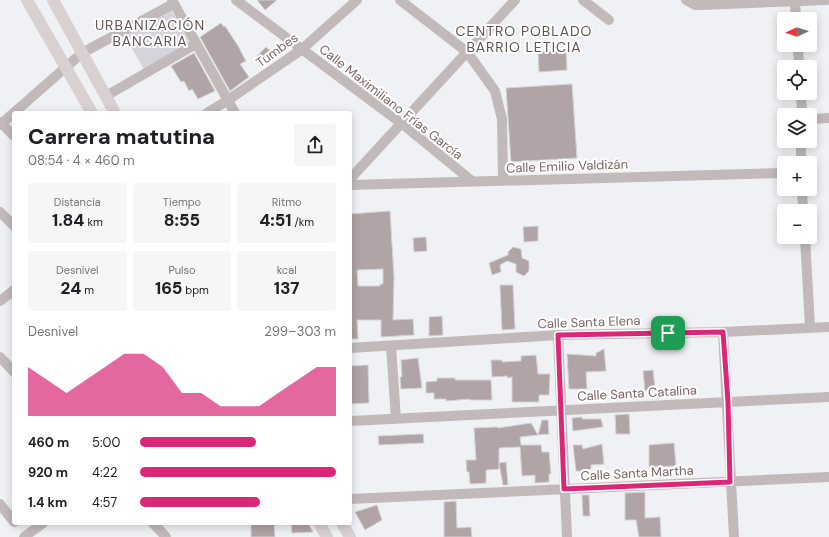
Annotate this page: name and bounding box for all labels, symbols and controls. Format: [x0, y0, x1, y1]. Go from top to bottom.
north arrow [777, 12, 817, 52]
map controls [777, 12, 817, 244]
district label: URBANIZACIÓN BANCARIA [95, 16, 205, 50]
district label: CENTRO POBLADO BARRIO LETICIA [456, 22, 592, 56]
street label: Tumbes [253, 29, 301, 71]
street label: Calle Maximiliano Frías García [316, 41, 466, 163]
button: locate [777, 60, 817, 100]
button: layers [777, 108, 817, 148]
text: Carrera matutina [28, 122, 215, 151]
button: share [294, 124, 336, 166]
text: 08:54 · 4 × 460 m [28, 152, 135, 169]
street label: Calle Emilio Valdizán [506, 155, 628, 177]
button: + [777, 156, 817, 196]
text: Distancia [54, 195, 101, 209]
text: Tiempo [163, 195, 201, 209]
text: Ritmo [272, 195, 302, 209]
button: − [777, 204, 817, 244]
text: 1.84 [52, 209, 84, 231]
text: 8:55 [164, 209, 200, 231]
text: 4:51 [259, 209, 292, 231]
text: km [84, 215, 103, 229]
text: /km [292, 215, 314, 229]
text: Desnivel [56, 263, 99, 277]
text: Pulso [168, 263, 196, 277]
text: kcal [277, 263, 297, 277]
text: 24 [61, 277, 81, 299]
text: 165 [155, 277, 182, 299]
text: 137 [274, 277, 299, 299]
text: m [81, 283, 94, 297]
text: bpm [182, 283, 209, 297]
street label: Calle Santa Elena [537, 312, 641, 332]
pin [651, 316, 685, 350]
icon: arrive [657, 322, 679, 344]
text: Desnivel [28, 323, 78, 340]
text: 299–303 m [264, 323, 336, 340]
street label: Calle Santa Catalina [577, 381, 697, 405]
text: 460 m [28, 434, 69, 451]
text: 5:00 [92, 434, 120, 451]
street label: Calle Santa Martha [580, 462, 694, 484]
text: 920 m [28, 464, 68, 481]
text: 4:22 [92, 464, 118, 481]
text: 1.4 km [28, 494, 67, 511]
text: 4:57 [92, 494, 117, 511]

